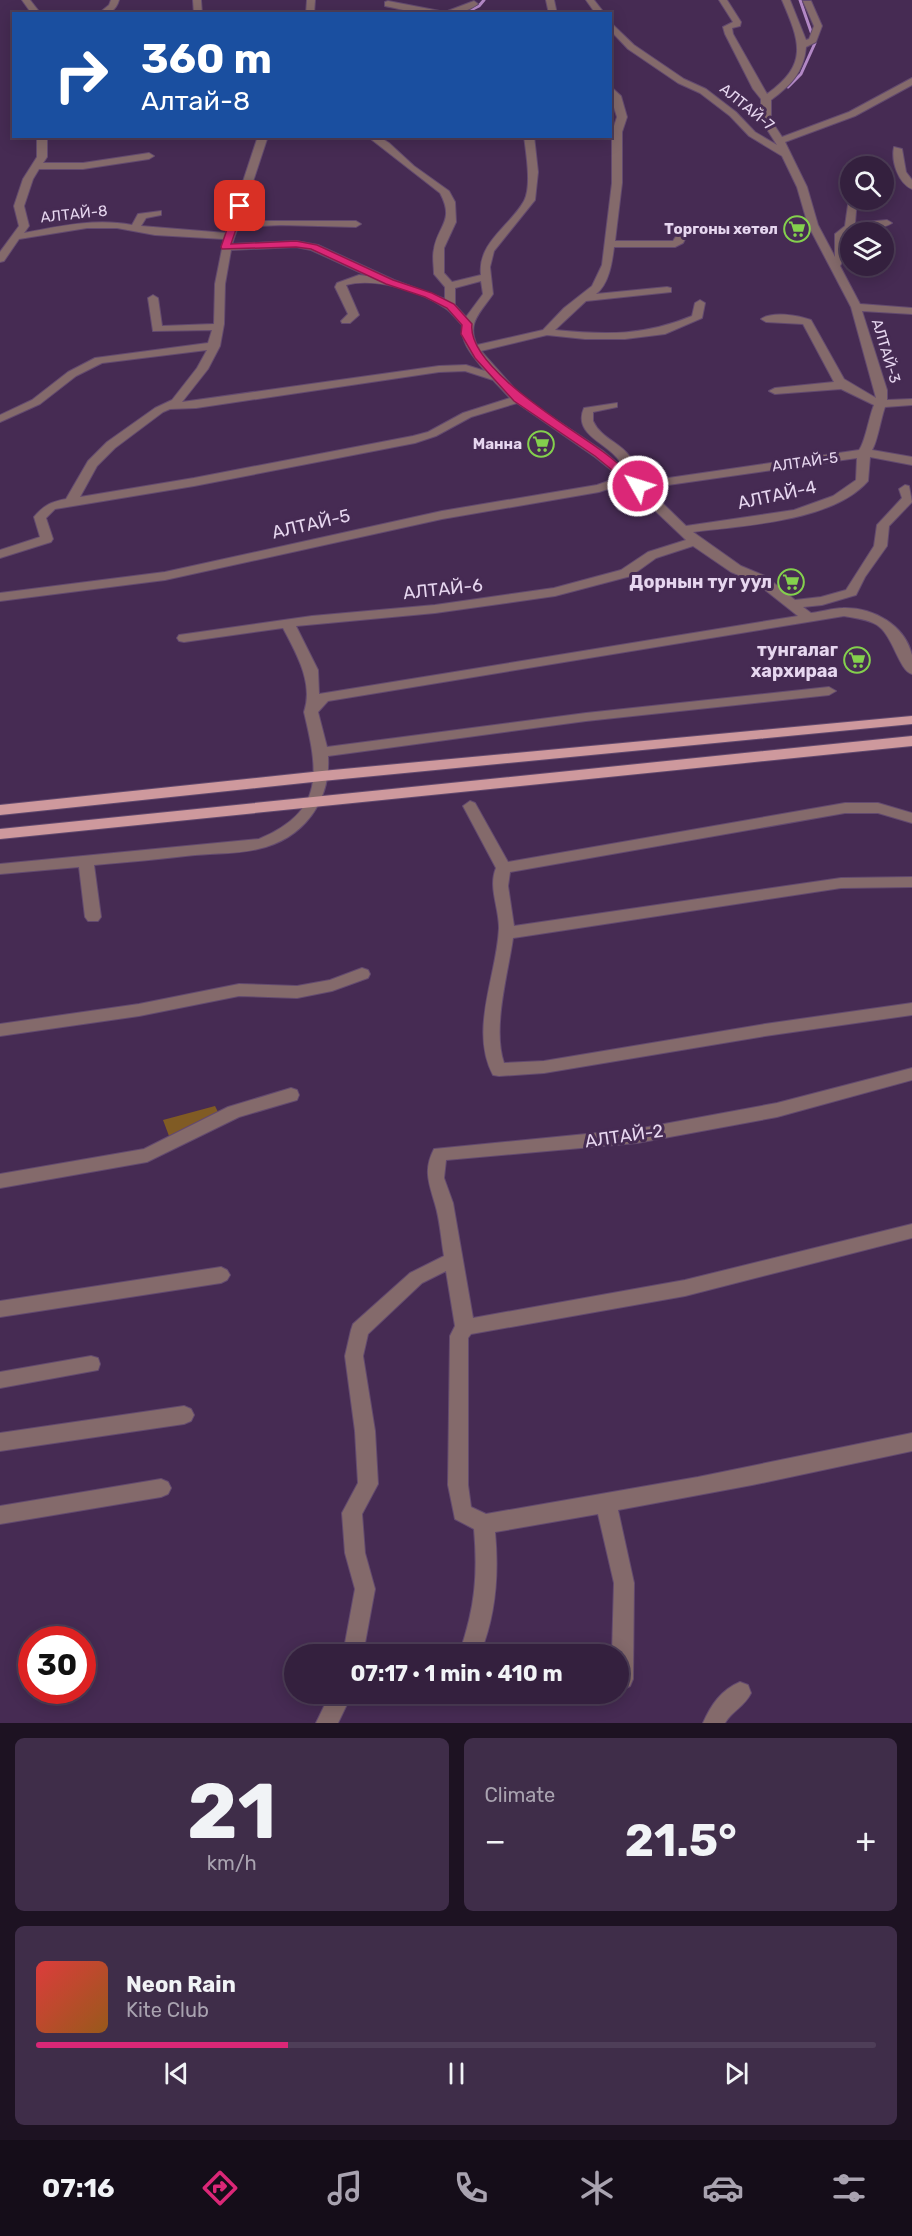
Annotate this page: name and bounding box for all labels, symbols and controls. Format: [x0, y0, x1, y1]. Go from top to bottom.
text: 360 m [141, 34, 272, 84]
icon: right [42, 36, 120, 114]
street label: АЛТАЙ-7 [716, 80, 778, 134]
text: Алтай-8 [141, 85, 250, 117]
map controls [840, 156, 894, 276]
button: search [840, 156, 894, 210]
pin [214, 180, 265, 231]
icon: arrive [223, 189, 256, 222]
street label: АЛТАЙ-8 [40, 202, 108, 226]
supermarket icon: Торгоны хөтөл [782, 214, 812, 244]
place label: Торгоны хөтөл [664, 220, 778, 238]
button: layers [840, 222, 894, 276]
street label: АЛТАЙ-3 [868, 317, 904, 385]
supermarket icon: Манна [526, 429, 556, 459]
place label: Манна [473, 435, 522, 453]
street label: АЛТАЙ-5 [771, 448, 839, 476]
position arrow [606, 454, 670, 518]
street label: АЛТАЙ-4 [735, 476, 819, 514]
street label: АЛТАЙ-5 [270, 504, 352, 544]
supermarket icon: Дорнын туг уул [776, 567, 806, 597]
place label: Дорнын туг уул [629, 571, 772, 593]
street label: АЛТАЙ-6 [402, 574, 484, 604]
place label: тунгалаг хархираа [751, 639, 838, 682]
supermarket icon: тунгалаг хархираа [842, 645, 872, 675]
street label: АЛТАЙ-2 [583, 1120, 665, 1152]
speed limit sign: 30 [18, 1626, 96, 1704]
text: 07:17 · 1 min · 410 m [350, 1660, 563, 1687]
text: 21 [187, 1765, 276, 1858]
text: Climate [485, 1783, 555, 1807]
text: 21.5° [625, 1814, 737, 1867]
text: − [485, 1821, 506, 1860]
text: + [855, 1821, 876, 1860]
text: km/h [207, 1851, 257, 1875]
text: Neon Rain [126, 1971, 236, 1998]
text: Kite Club [126, 1998, 209, 2022]
icon: previous [160, 2057, 193, 2090]
icon: pause [440, 2057, 473, 2090]
icon: next [720, 2057, 753, 2090]
icon: directions [199, 2167, 241, 2209]
icon: music [324, 2167, 366, 2209]
icon: phone [450, 2167, 492, 2209]
icon: climate [576, 2167, 618, 2209]
icon: car [702, 2167, 744, 2209]
icon: filters [828, 2167, 870, 2209]
text: 07:16 [42, 2172, 115, 2204]

